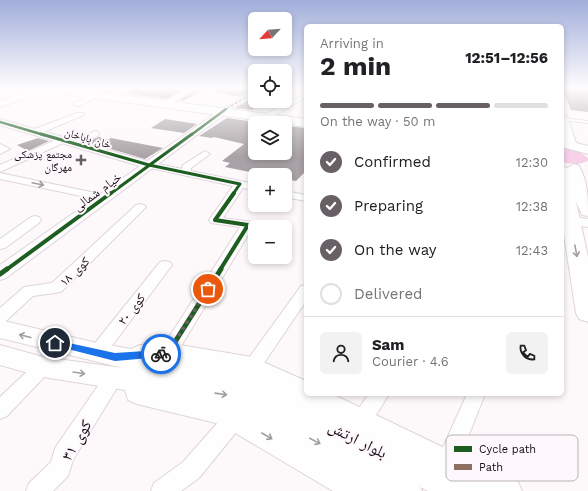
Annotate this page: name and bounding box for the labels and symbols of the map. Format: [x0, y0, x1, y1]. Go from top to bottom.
north arrow [248, 12, 292, 56]
street label: خان باباخان [63, 126, 113, 151]
place label: مجتمع پزشکی مهرگان [14, 148, 72, 174]
marker: مجتمع پزشکی مهرگان [75, 154, 87, 166]
street label: خیام شمالی [70, 169, 125, 215]
one-way arrow [31, 180, 44, 188]
one-way arrow [572, 244, 580, 257]
street label: کوی ۱۸ [56, 253, 94, 290]
pin [191, 272, 225, 306]
street label: کوی ۲۰ [115, 290, 149, 329]
pin [38, 326, 72, 360]
one-way arrow [19, 331, 32, 339]
courier [141, 334, 181, 374]
one-way arrow [72, 369, 85, 377]
one-way arrow [214, 390, 227, 398]
street label: کوی ۳۱ [57, 416, 97, 464]
street label: بلوار ارتش [325, 417, 390, 463]
one-way arrow [261, 433, 273, 441]
legend [446, 435, 578, 481]
one-way arrow [309, 438, 321, 446]
text: Cycle path [479, 443, 536, 456]
text: Path [479, 461, 503, 474]

